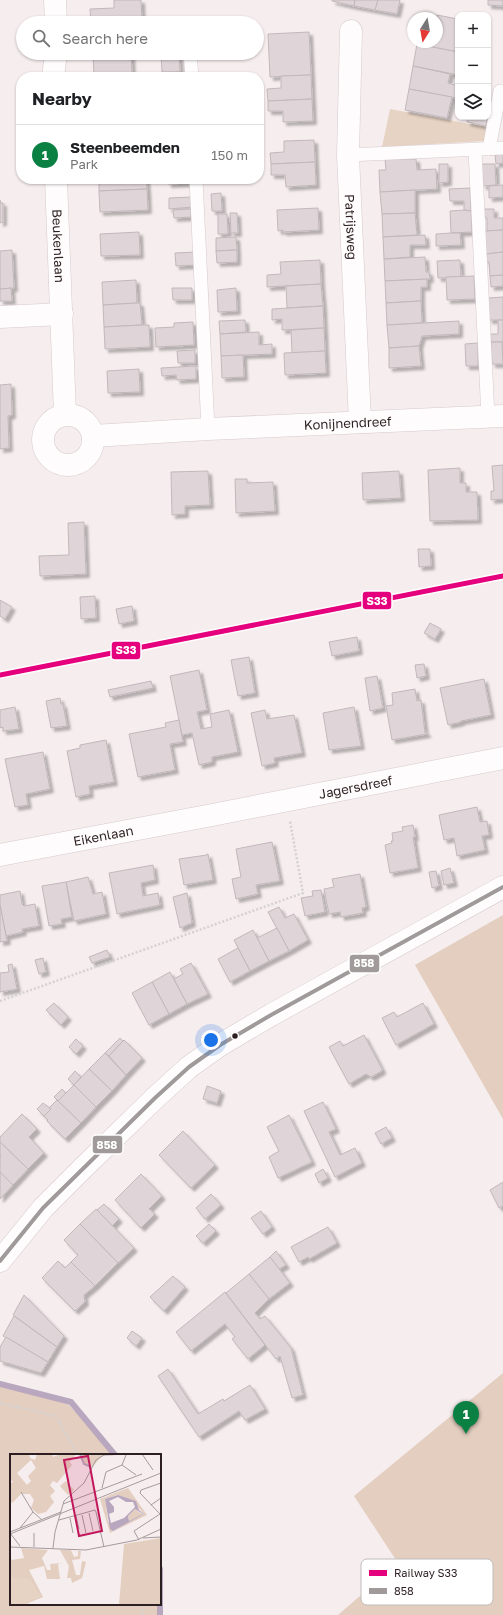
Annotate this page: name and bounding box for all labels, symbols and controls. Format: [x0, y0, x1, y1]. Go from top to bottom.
north arrow [407, 12, 443, 48]
map controls [455, 12, 491, 120]
button: + [455, 12, 491, 48]
search box [16, 16, 264, 60]
icon: search [30, 27, 52, 49]
text: Search here [62, 29, 148, 47]
button: − [455, 48, 491, 84]
button: layers [455, 84, 491, 120]
text: Nearby [32, 88, 92, 109]
text: Steenbeemden [70, 138, 180, 156]
text: 1 [42, 147, 48, 163]
text: 150 m [211, 147, 248, 163]
text: Park [70, 156, 98, 172]
street label: Patrijsweg [342, 194, 361, 260]
street label: Beukenlaan [49, 209, 68, 283]
street label: Konijnendreef [303, 413, 392, 433]
line badge: S33 [362, 591, 392, 610]
text: S33 [367, 594, 388, 607]
line badge: S33 [111, 641, 141, 660]
text: S33 [116, 643, 137, 656]
street label: Jagersdreef [317, 772, 394, 802]
street label: Eikenlaan [72, 822, 135, 849]
line badge: 858 [349, 954, 380, 973]
text: 858 [354, 956, 374, 969]
your location [201, 1030, 221, 1050]
unlabelled marker [230, 1031, 240, 1041]
line badge: 858 [92, 1135, 123, 1154]
text: 858 [97, 1138, 117, 1151]
pin: 1 [453, 1401, 479, 1434]
inset map [10, 1454, 161, 1605]
legend [361, 1559, 493, 1605]
text: Railway S33 [394, 1566, 457, 1579]
text: 858 [394, 1584, 414, 1597]

